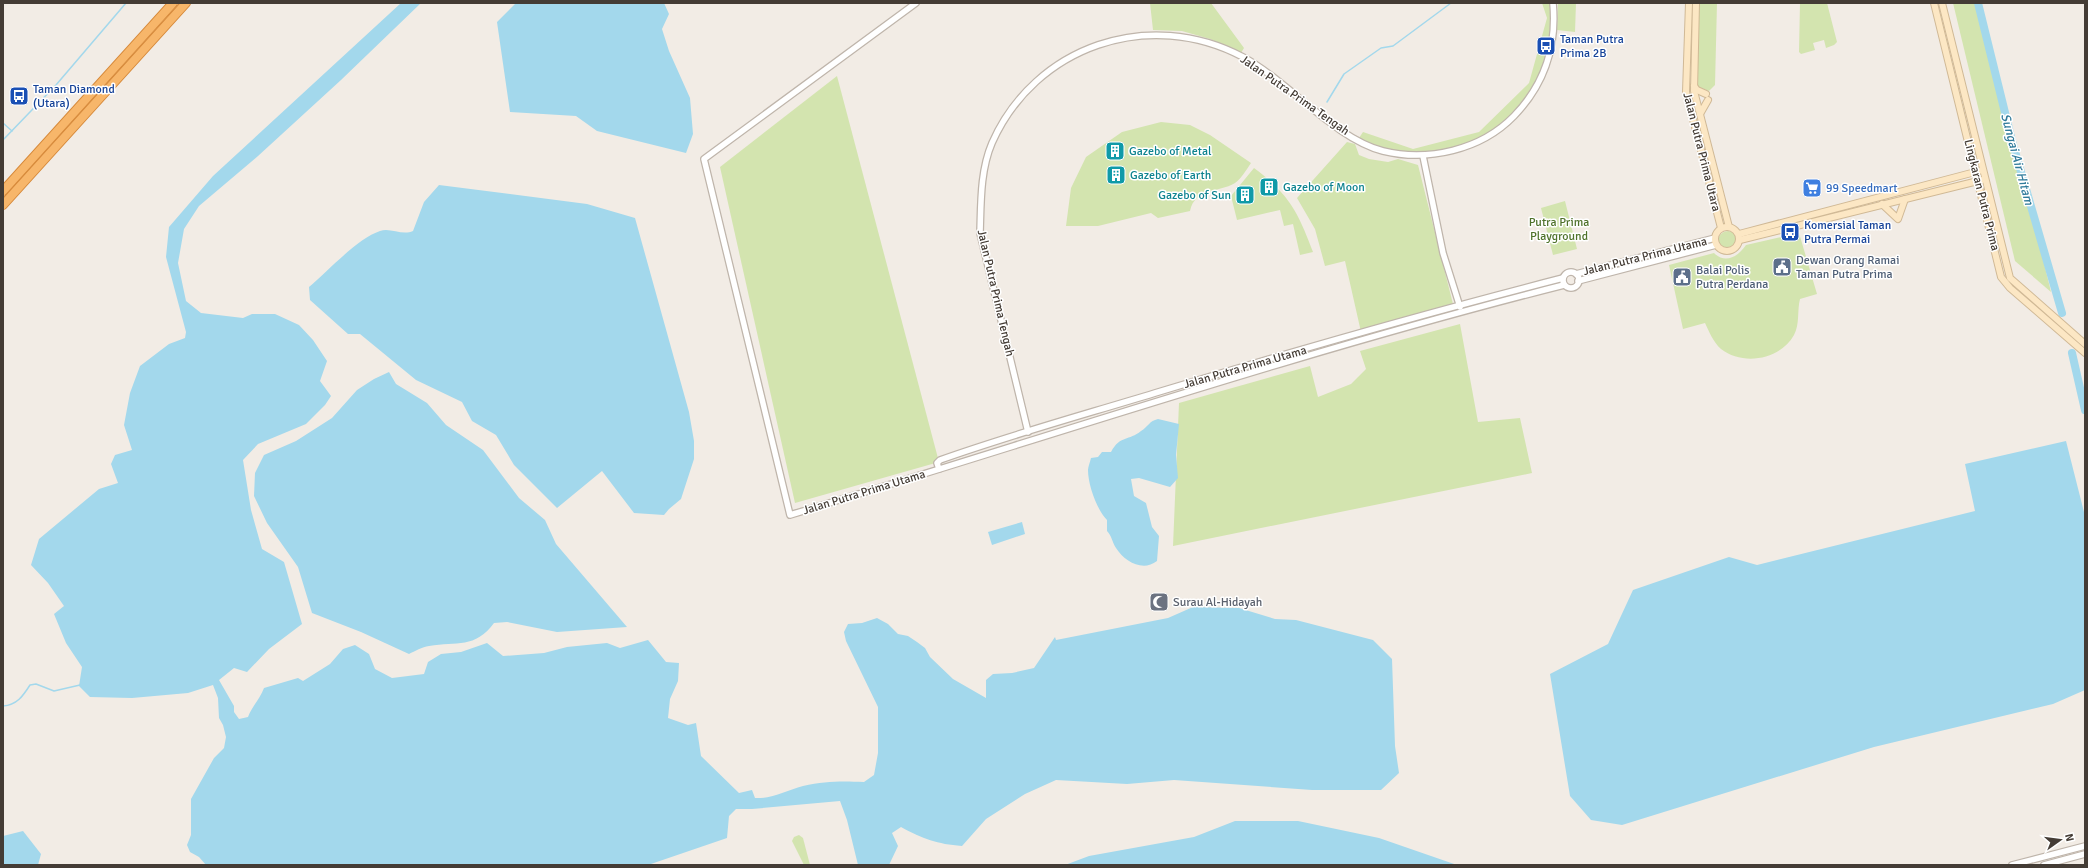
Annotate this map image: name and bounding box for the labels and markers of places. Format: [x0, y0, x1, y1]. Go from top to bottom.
place label: Taman Putra Prima 2B [1560, 32, 1624, 61]
bus stop icon: Taman Putra Prima 2B [1535, 35, 1557, 57]
place label: Taman Diamond (Utara) [33, 82, 115, 111]
bus stop icon: Taman Diamond (Utara) [8, 85, 30, 107]
building icon: Gazebo of Metal [1104, 140, 1126, 162]
place label: Gazebo of Metal [1129, 144, 1212, 159]
building icon: Gazebo of Earth [1105, 164, 1127, 186]
place label: Gazebo of Earth [1130, 168, 1211, 183]
building icon: Gazebo of Moon [1258, 176, 1280, 198]
supermarket icon: 99 Speedmart [1801, 177, 1823, 199]
place label: Gazebo of Moon [1283, 180, 1365, 195]
place label: 99 Speedmart [1826, 181, 1898, 196]
building icon: Gazebo of Sun [1234, 184, 1256, 206]
place label: Gazebo of Sun [1158, 188, 1231, 203]
place label: Komersial Taman Putra Permai [1804, 218, 1891, 247]
bus stop icon: Komersial Taman Putra Permai [1779, 221, 1801, 243]
place label: Dewan Orang Ramai Taman Putra Prima [1796, 253, 1899, 282]
public building icon: Dewan Orang Ramai Taman Putra Prima [1771, 256, 1793, 278]
place label: Balai Polis Putra Perdana [1696, 263, 1768, 292]
public building icon: Balai Polis Putra Perdana [1671, 266, 1693, 288]
mosque icon: Surau Al-Hidayah [1148, 591, 1170, 613]
place label: Surau Al-Hidayah [1173, 595, 1262, 610]

